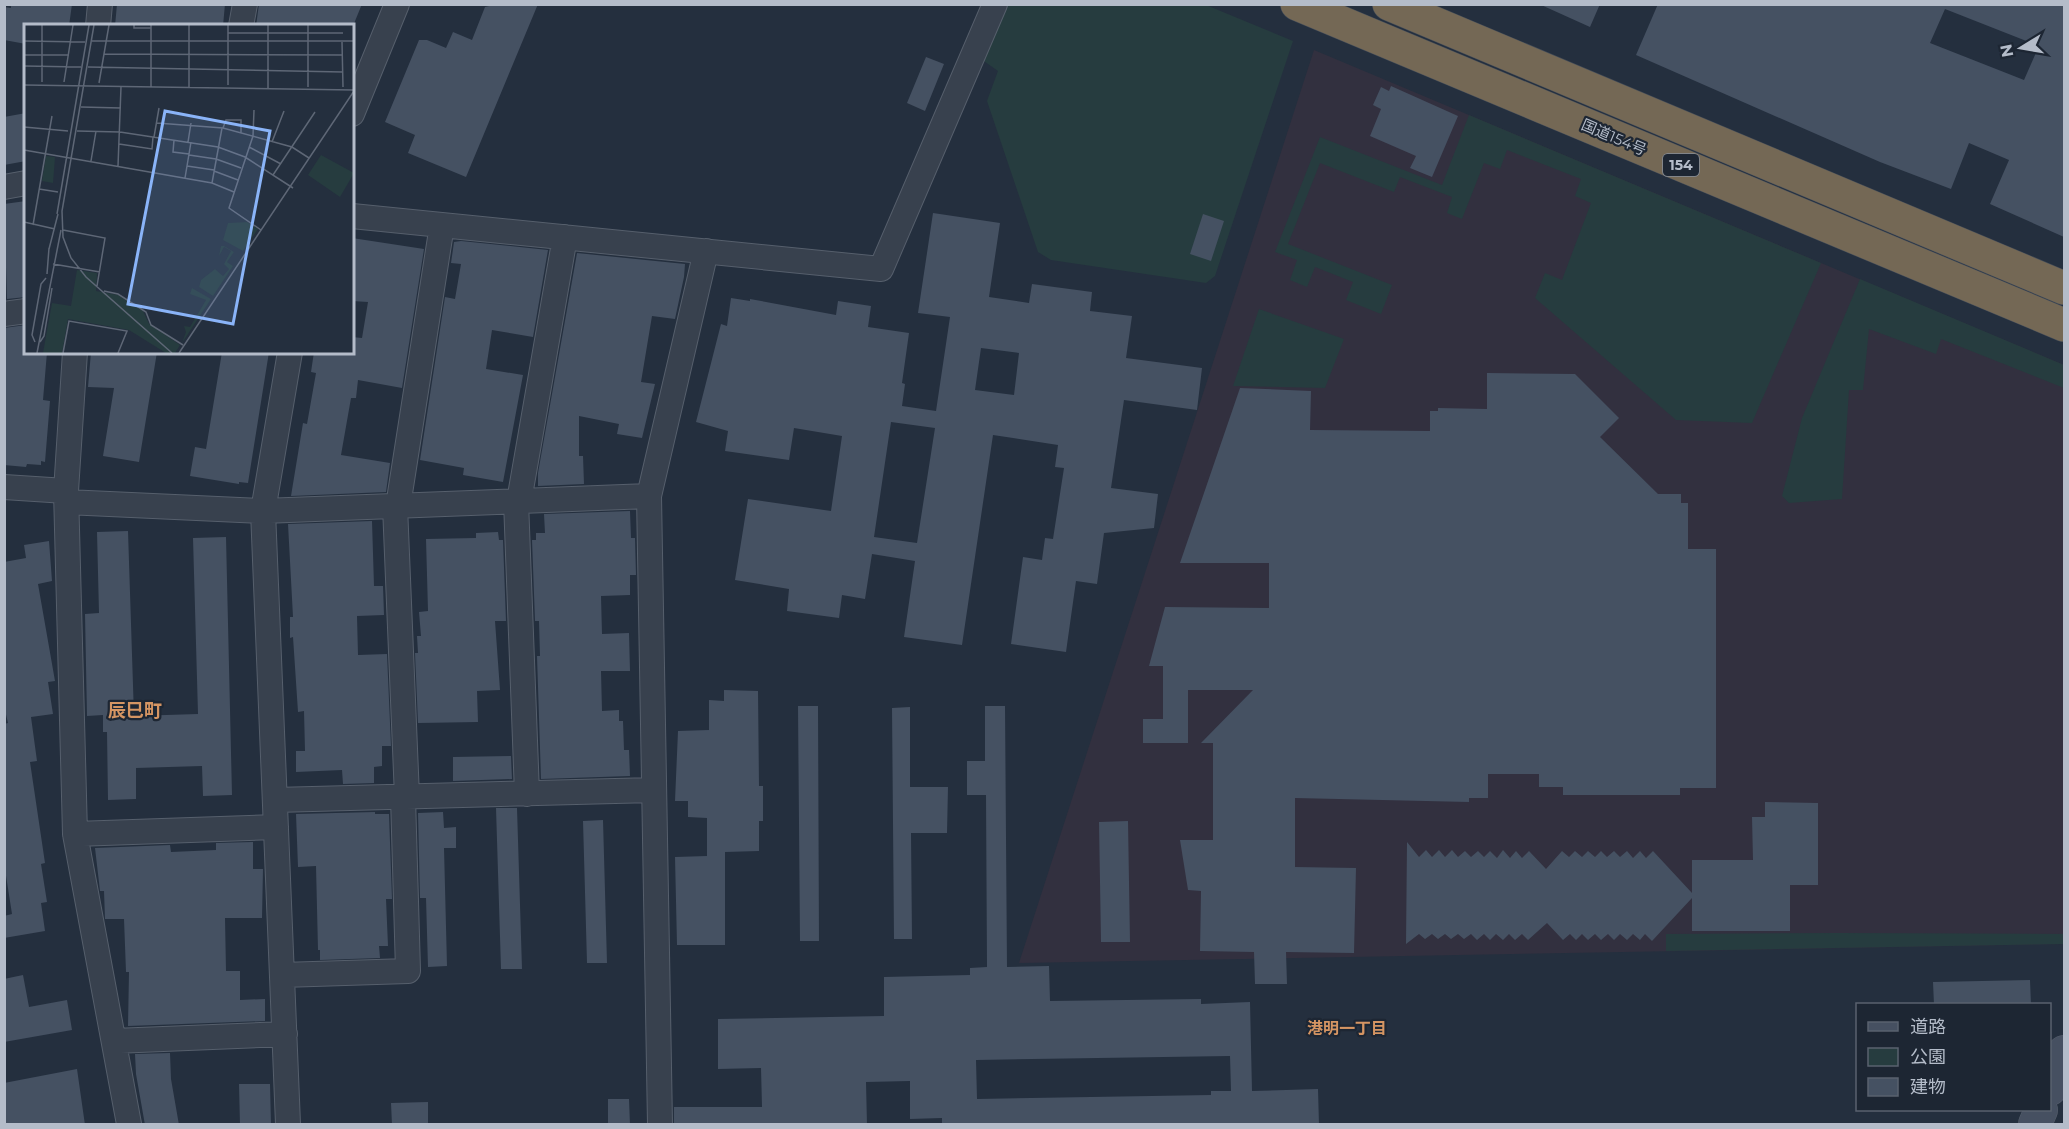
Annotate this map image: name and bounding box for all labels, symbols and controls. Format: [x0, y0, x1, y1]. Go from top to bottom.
north arrow [1991, 18, 2051, 78]
inset map [24, 24, 354, 354]
text: N [1996, 43, 2017, 59]
street label: 国道154号 [1579, 115, 1649, 159]
road number: 154 [1663, 154, 1699, 176]
district label: 辰巳町 [108, 700, 162, 722]
legend [1856, 1003, 2051, 1111]
text: 道路 [1910, 1016, 1946, 1038]
district label: 港明一丁目 [1307, 1019, 1387, 1038]
text: 公園 [1910, 1046, 1946, 1068]
text: 建物 [1910, 1076, 1946, 1098]

